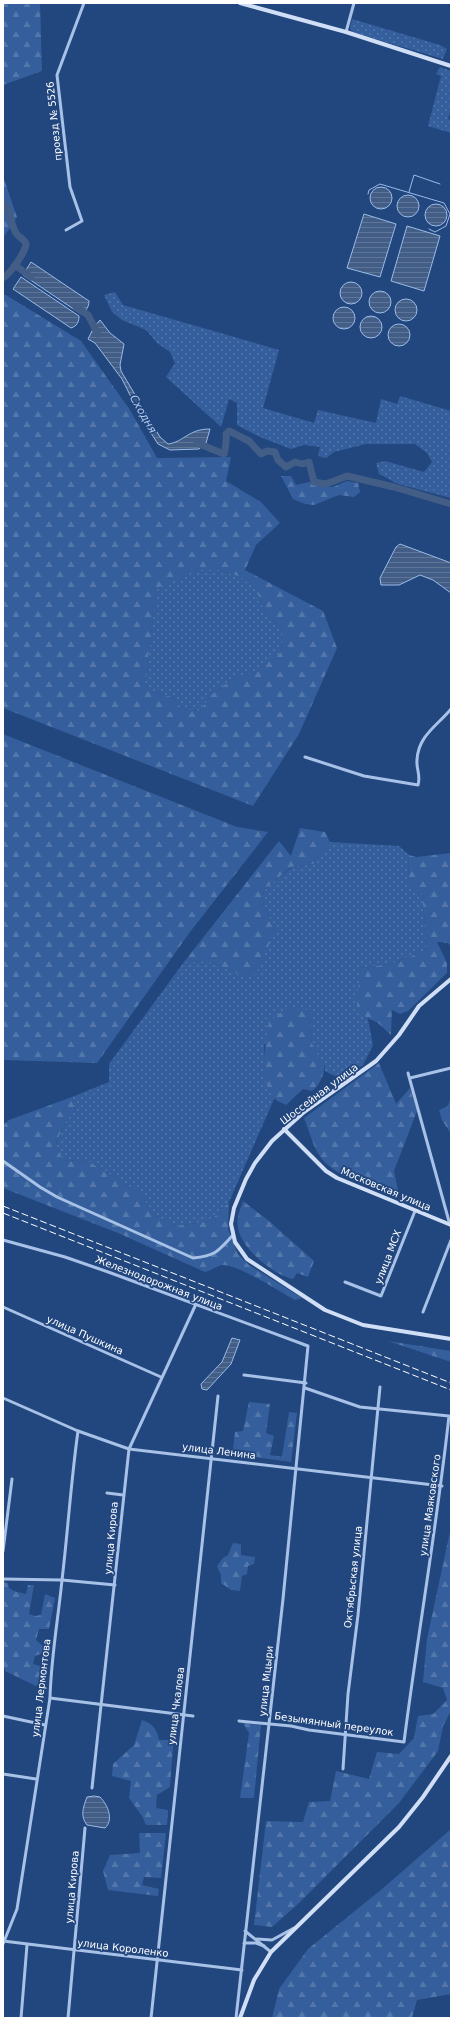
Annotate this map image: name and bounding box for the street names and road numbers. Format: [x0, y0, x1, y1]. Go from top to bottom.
street label: проезд № 5526 [44, 81, 64, 161]
street label: Шоссейная улица [278, 1061, 360, 1127]
street label: Московская улица [339, 1165, 433, 1213]
street label: улица МСХ [373, 1228, 403, 1286]
street label: Железнодорожная улица [94, 1254, 224, 1312]
street label: улица Пушкина [45, 1313, 125, 1357]
street label: улица Ленина [181, 1441, 257, 1461]
street label: улица Маяковского [417, 1453, 443, 1557]
street label: улица Кирова [102, 1501, 120, 1575]
street label: Октябрьская улица [342, 1525, 364, 1629]
street label: улица Лермонтова [30, 1638, 52, 1738]
street label: улица Мцыри [257, 1645, 275, 1717]
street label: улица Чкалова [166, 1666, 186, 1746]
street label: Безымянный переулок [274, 1710, 394, 1738]
street label: улица Кирова [63, 1850, 81, 1924]
street label: улица Короленко [77, 1937, 169, 1959]

